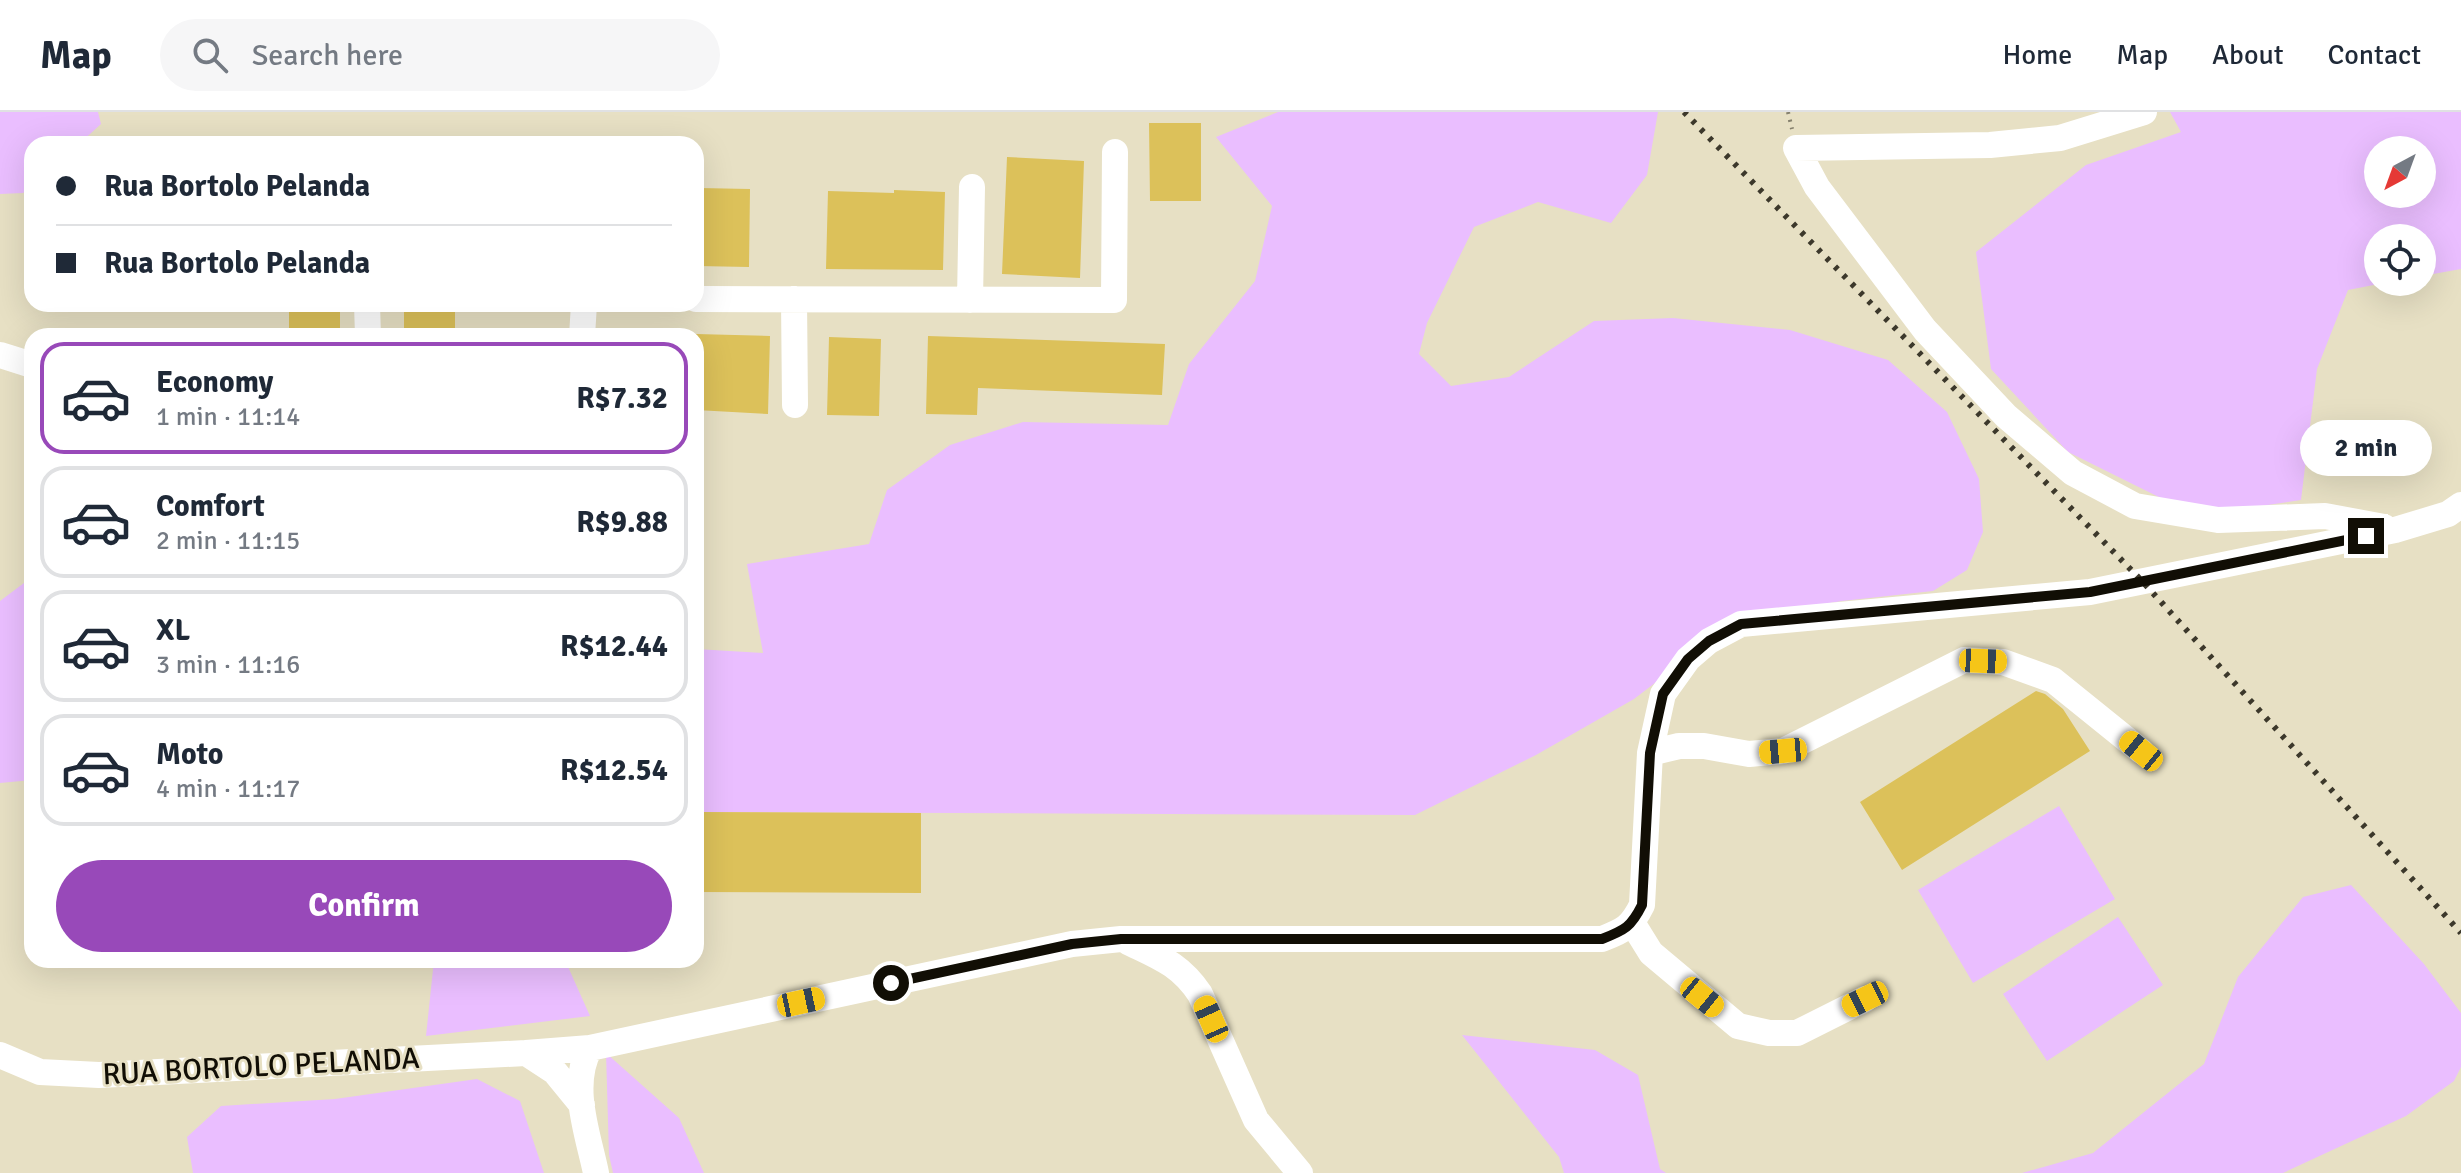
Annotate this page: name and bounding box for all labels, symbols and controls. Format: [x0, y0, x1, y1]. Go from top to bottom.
search box [160, 19, 720, 91]
text: Map [40, 32, 112, 79]
icon: search [188, 33, 232, 77]
text: Search here [252, 37, 403, 74]
text: Home [2003, 38, 2072, 72]
text: Map [2116, 38, 2168, 72]
text: About [2212, 38, 2284, 72]
text: Contact [2328, 38, 2421, 72]
north arrow [2364, 136, 2436, 208]
map controls [2364, 136, 2436, 296]
text: Rua Bortolo Pelanda [104, 168, 370, 205]
button: locate [2364, 224, 2436, 296]
text: Rua Bortolo Pelanda [104, 245, 370, 282]
icon: car [60, 362, 132, 434]
text: Economy [156, 364, 273, 401]
text: R$7.32 [576, 380, 668, 417]
text: 1 min · 11:14 [156, 401, 300, 433]
callout: 2 min [2300, 420, 2432, 476]
text: 2 min [2335, 432, 2397, 464]
icon: car [60, 486, 132, 558]
text: Comfort [156, 488, 265, 525]
text: R$9.88 [576, 504, 668, 541]
route end [2348, 518, 2384, 554]
text: 2 min · 11:15 [156, 525, 300, 557]
icon: car [60, 610, 132, 682]
text: XL [156, 612, 190, 649]
text: R$12.44 [560, 628, 668, 665]
car [1959, 648, 2007, 674]
text: 3 min · 11:16 [156, 649, 300, 681]
car [2115, 727, 2167, 775]
icon: car [60, 734, 132, 806]
text: Moto [156, 736, 223, 773]
car [1758, 737, 1808, 765]
text: R$12.54 [560, 752, 668, 789]
text: 4 min · 11:17 [156, 773, 300, 805]
button: Confirm [56, 860, 672, 952]
route start [873, 965, 909, 1001]
car [1676, 973, 1728, 1021]
car [1838, 978, 1892, 1020]
car [775, 985, 827, 1019]
car [1190, 992, 1232, 1046]
street label: RUA BORTOLO PELANDA [101, 1040, 421, 1093]

